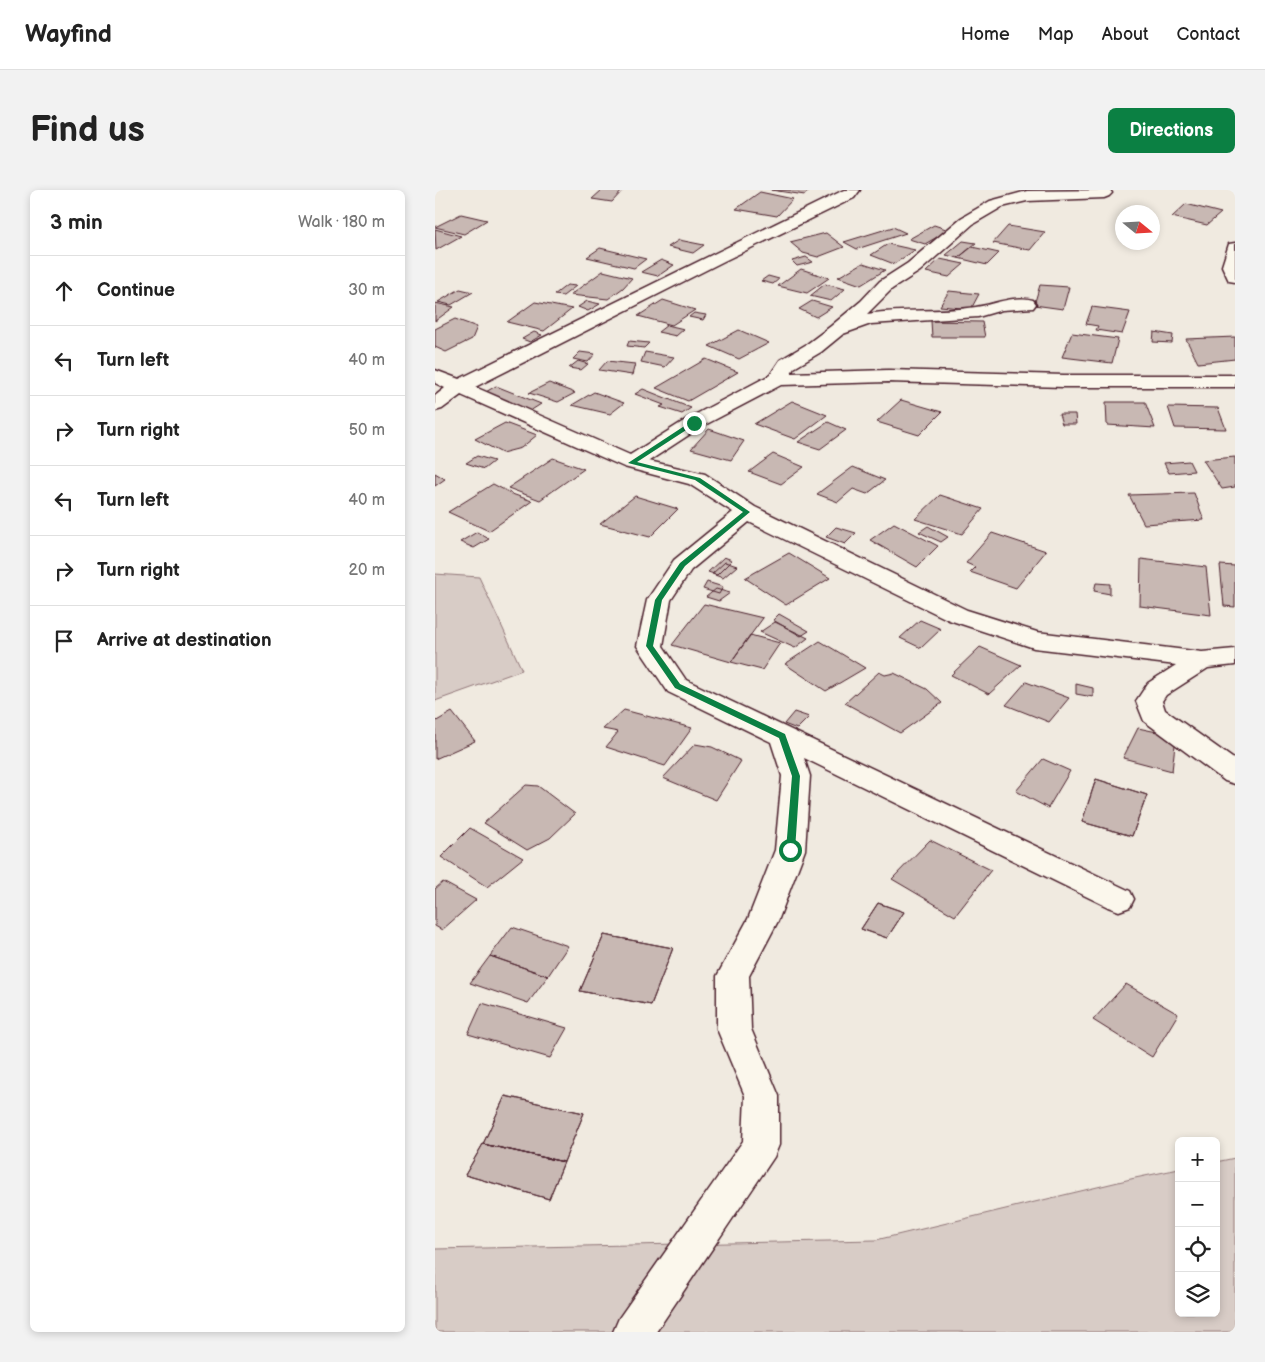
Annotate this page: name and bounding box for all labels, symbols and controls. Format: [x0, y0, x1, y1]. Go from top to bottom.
text: Wayfind [25, 20, 112, 49]
text: Home [961, 24, 1010, 45]
text: Map [1038, 24, 1074, 45]
text: About [1102, 24, 1149, 45]
text: Contact [1177, 24, 1240, 45]
button: Directions [1108, 108, 1235, 153]
text: Find us [30, 109, 145, 152]
north arrow [1115, 205, 1160, 250]
text: 3 min [50, 210, 103, 235]
text: Walk · 180 m [298, 213, 385, 232]
icon: ahead [50, 277, 78, 305]
text: Continue [97, 279, 175, 302]
text: 30 m [348, 281, 385, 300]
icon: left [50, 347, 78, 375]
text: Turn left [97, 349, 169, 372]
text: 40 m [348, 351, 385, 370]
route end [683, 412, 706, 435]
icon: right [50, 417, 78, 445]
text: Turn right [97, 419, 180, 442]
text: 50 m [349, 421, 385, 440]
icon: left [50, 487, 78, 515]
text: Turn left [97, 489, 169, 512]
text: 40 m [348, 491, 385, 510]
icon: right [50, 557, 78, 585]
text: Turn right [97, 559, 180, 582]
text: 20 m [349, 561, 385, 580]
icon: arrive [50, 627, 78, 655]
text: Arrive at destination [97, 629, 272, 652]
route start [779, 839, 802, 862]
map controls [1175, 1137, 1220, 1317]
button: + [1175, 1137, 1220, 1182]
button: − [1175, 1182, 1220, 1227]
button: locate [1175, 1227, 1220, 1272]
button: layers [1175, 1272, 1220, 1317]

